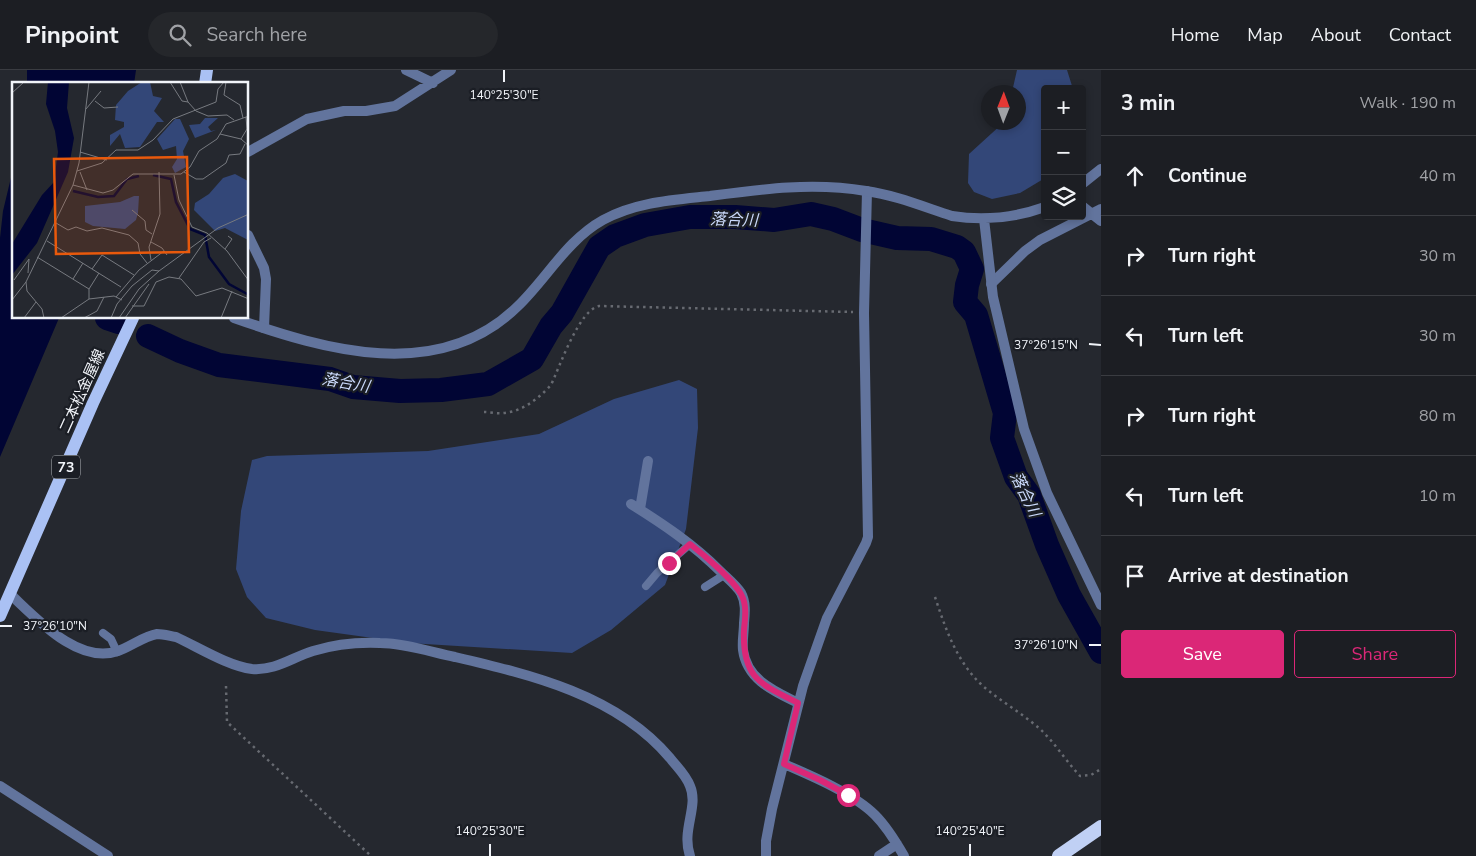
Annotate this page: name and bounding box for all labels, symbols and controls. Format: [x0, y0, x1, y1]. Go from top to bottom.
search box [148, 12, 498, 57]
text: Pinpoint [25, 19, 118, 51]
icon: search [166, 21, 194, 49]
text: Search here [206, 22, 307, 48]
text: Home [1171, 23, 1219, 47]
text: Map [1247, 23, 1283, 47]
text: About [1311, 23, 1361, 47]
text: Contact [1389, 23, 1451, 47]
inset map [12, 82, 249, 319]
north arrow [981, 85, 1026, 130]
map controls [1041, 85, 1086, 220]
button: + [1041, 85, 1086, 130]
text: 140°25'30"E [469, 87, 539, 103]
text: 3 min [1121, 89, 1175, 117]
text: Walk · 190 m [1360, 92, 1456, 114]
button: − [1041, 130, 1086, 175]
icon: ahead [1121, 162, 1149, 190]
text: Continue [1168, 163, 1247, 189]
text: 40 m [1419, 165, 1456, 187]
button: layers [1041, 175, 1086, 220]
water label: 落合川 [710, 208, 760, 232]
icon: right [1121, 242, 1149, 270]
text: Turn right [1168, 243, 1255, 269]
text: 30 m [1419, 245, 1456, 267]
icon: left [1121, 322, 1149, 350]
text: Turn left [1168, 323, 1243, 349]
text: 30 m [1419, 325, 1456, 347]
text: 37°26'15"N [1014, 337, 1078, 353]
street label: 二本松金屋線 [55, 346, 109, 436]
water label: 落合川 [320, 368, 373, 398]
icon: right [1121, 402, 1149, 430]
text: Turn right [1168, 403, 1255, 429]
text: 80 m [1419, 405, 1456, 427]
road number: 73 [52, 456, 80, 478]
water label: 落合川 [1005, 468, 1046, 523]
icon: left [1121, 482, 1149, 510]
text: Turn left [1168, 483, 1243, 509]
text: 10 m [1419, 485, 1456, 507]
route end [658, 552, 681, 575]
icon: arrive [1121, 562, 1149, 590]
text: Arrive at destination [1168, 563, 1349, 589]
text: 37°26'10"N [23, 618, 87, 634]
button: Save [1121, 630, 1284, 678]
button: Share [1294, 630, 1456, 678]
text: 37°26'10"N [1014, 637, 1078, 653]
route start [837, 784, 860, 807]
text: 140°25'30"E [455, 823, 525, 839]
text: 140°25'40"E [935, 823, 1005, 839]

